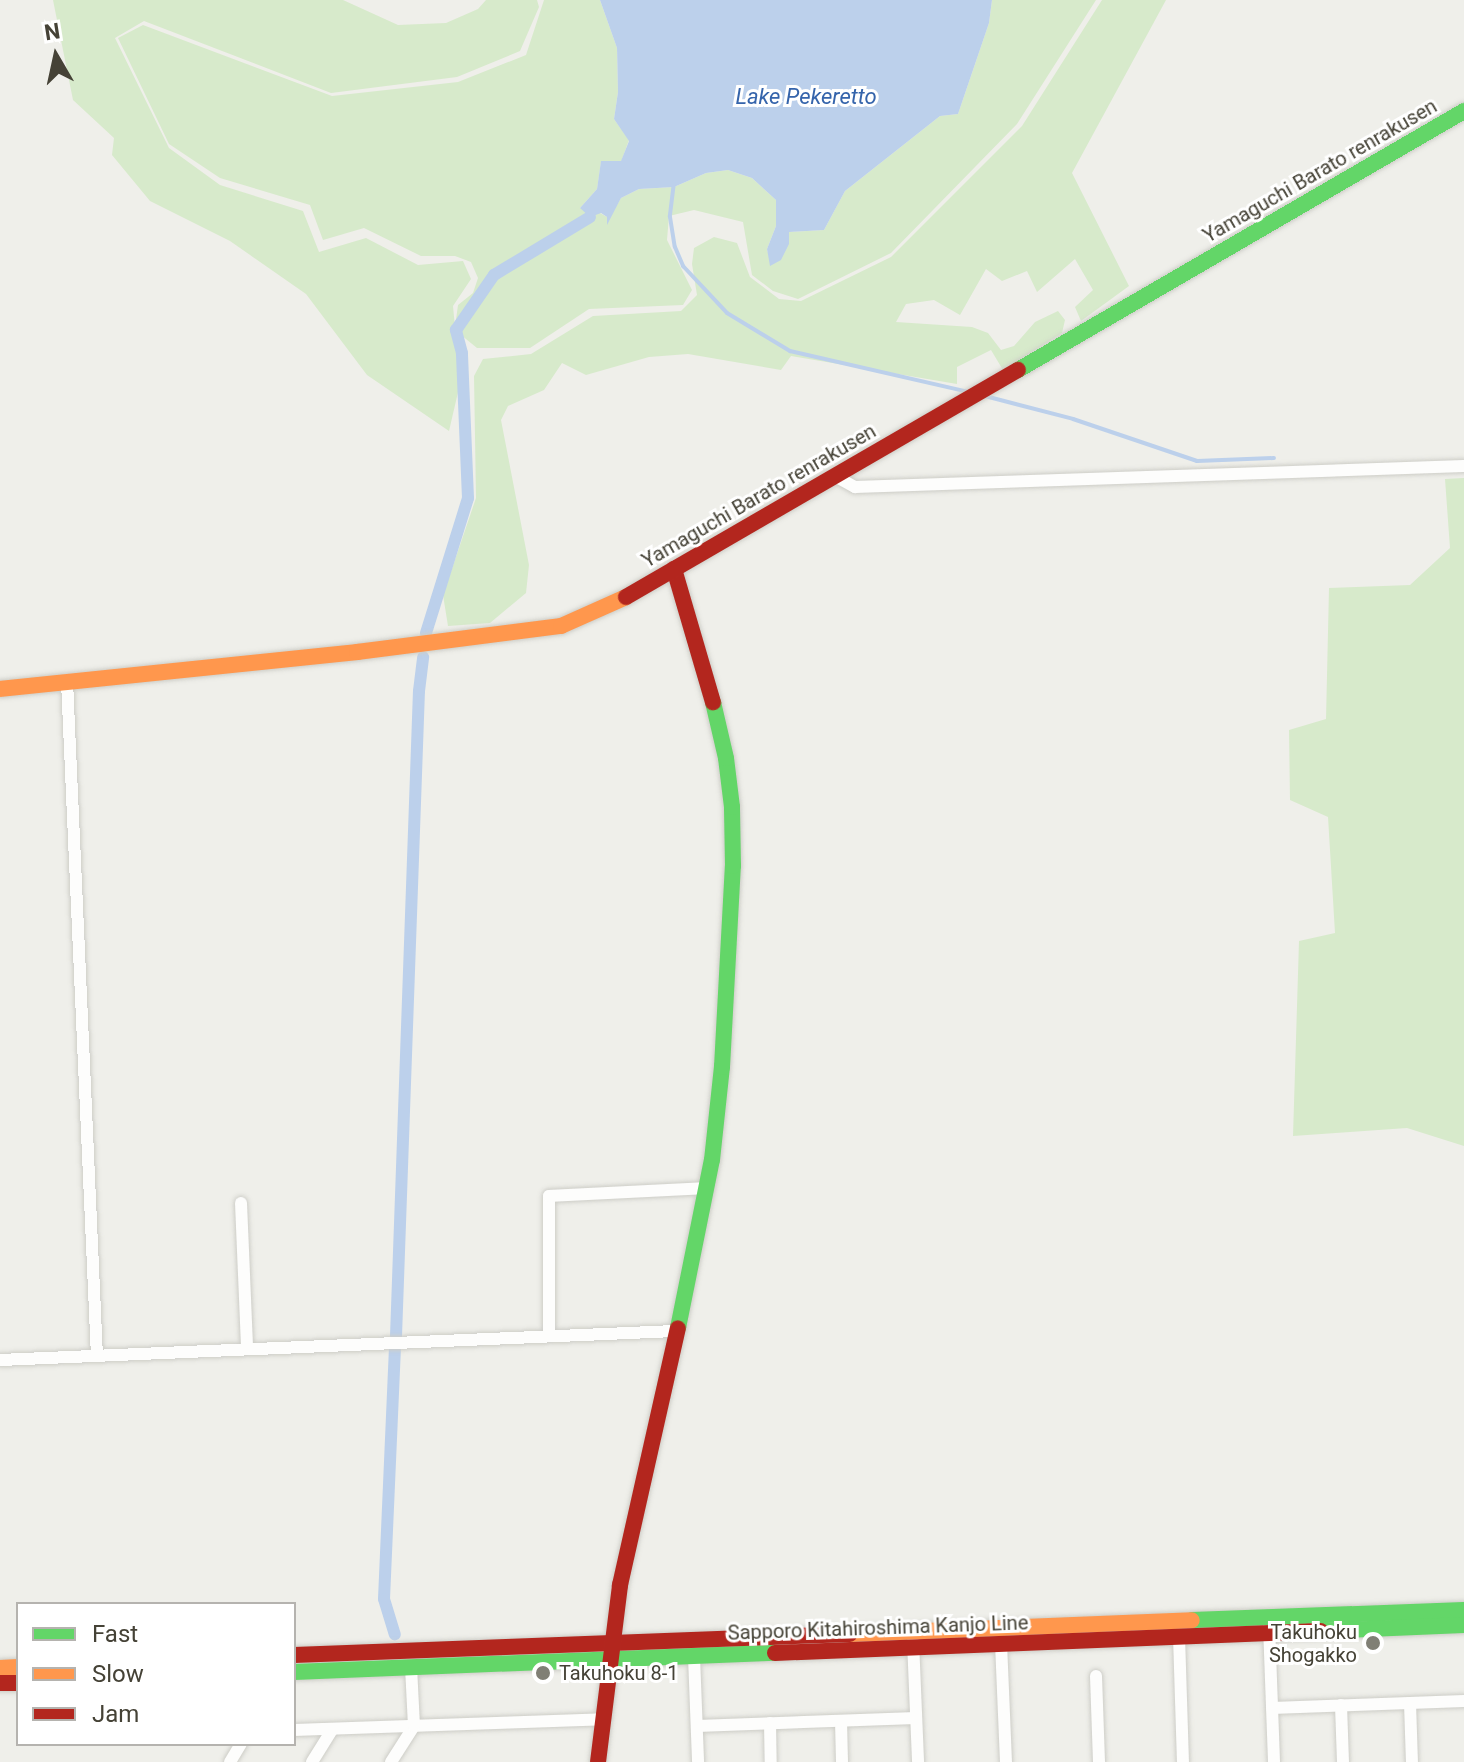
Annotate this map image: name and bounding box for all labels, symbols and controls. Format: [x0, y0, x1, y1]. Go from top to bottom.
north arrow [16, 16, 96, 96]
text: N [43, 18, 62, 45]
water label: Lake Pekeretto [735, 84, 877, 110]
street label: Yamaguchi Barato renrakusen [1199, 94, 1441, 248]
street label: Yamaguchi Barato renrakusen [638, 419, 880, 573]
legend [16, 1602, 296, 1746]
street label: Sapporo Kitahiroshima Kanjo Line [727, 1611, 1029, 1645]
text: Fast [92, 1620, 138, 1648]
place label: Takuhoku Shogakko [1269, 1620, 1357, 1667]
marker: Takuhoku Shogakko [1364, 1634, 1382, 1652]
text: Slow [92, 1660, 144, 1688]
place label: Takuhoku 8-1 [559, 1661, 678, 1685]
marker: Takuhoku 8-1 [534, 1664, 552, 1682]
text: Jam [92, 1700, 139, 1728]

